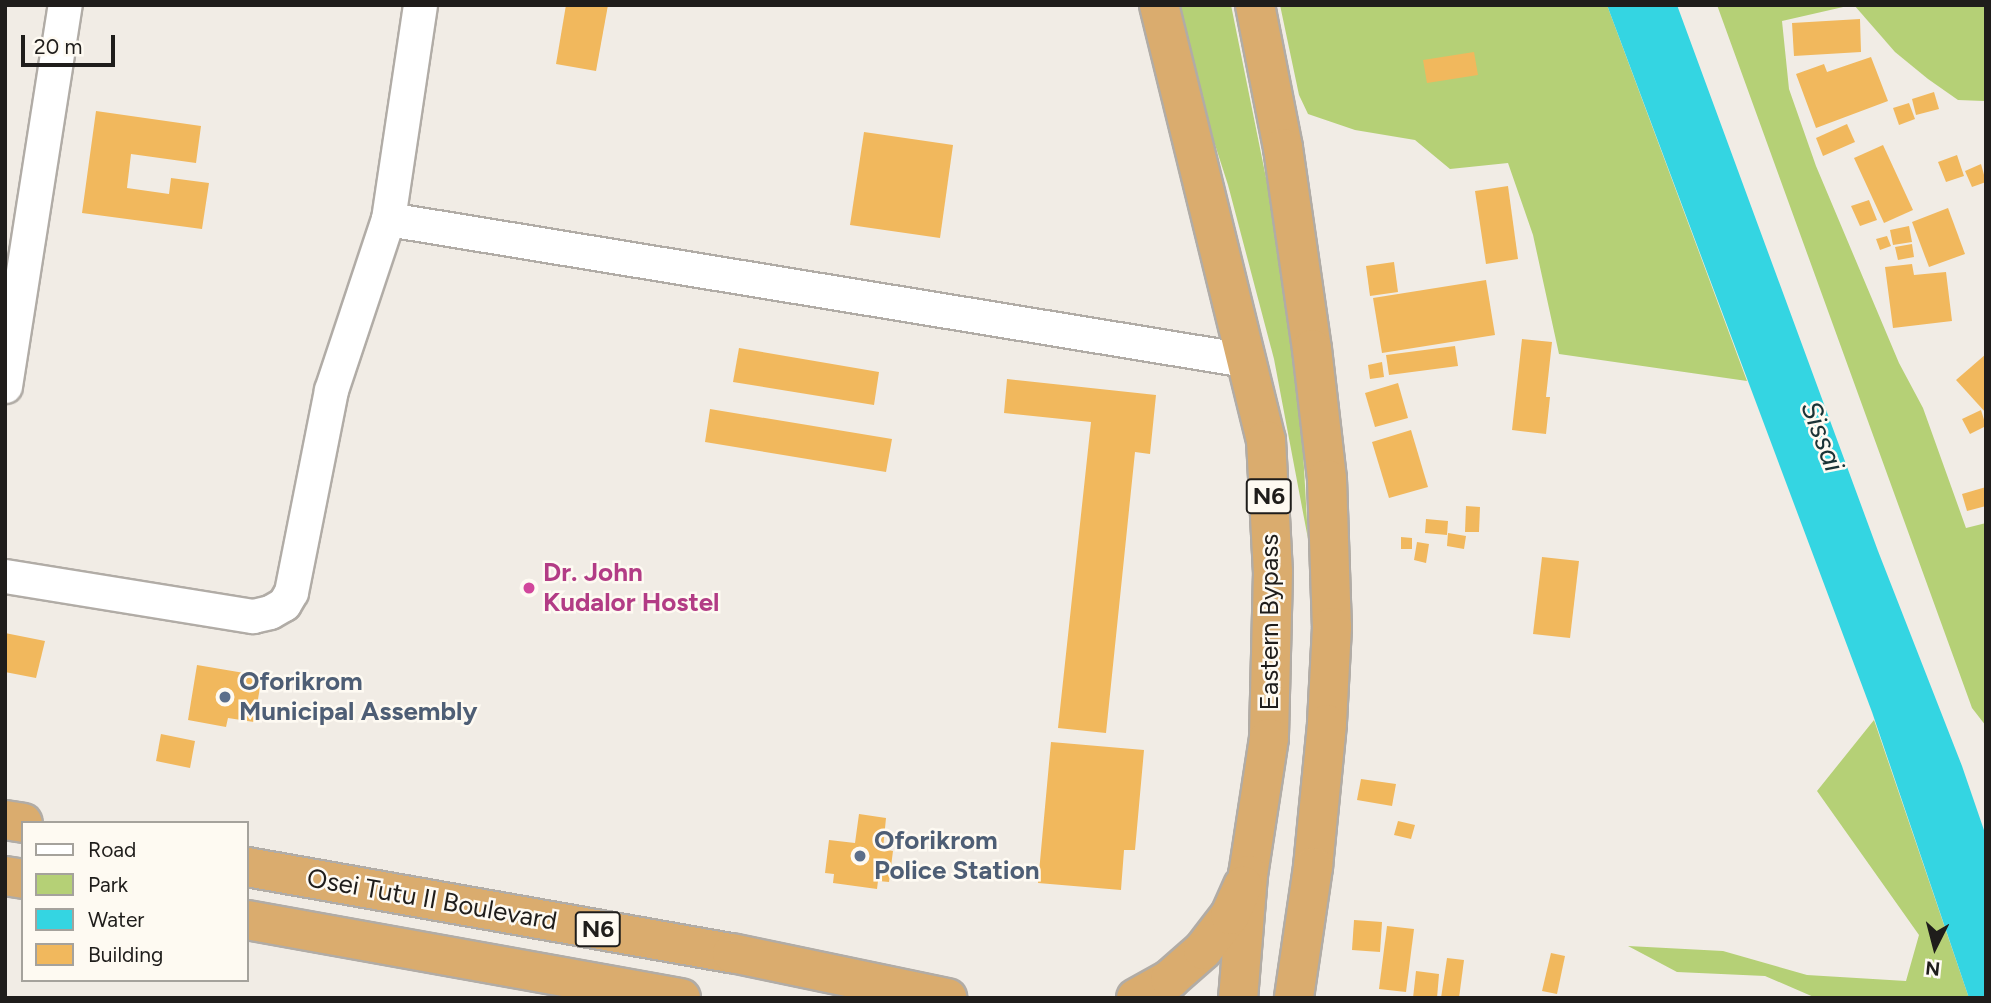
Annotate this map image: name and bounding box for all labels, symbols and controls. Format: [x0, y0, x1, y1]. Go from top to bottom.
scale bar [24, 21, 119, 65]
text: 20 m [34, 34, 82, 59]
water label: Sissai [1794, 396, 1852, 476]
road number: N6 [1244, 476, 1294, 516]
street label: Eastern Bypass [1254, 534, 1286, 710]
place label: Dr. John Kudalor Hostel [543, 557, 720, 618]
marker: Dr. John Kudalor Hostel [521, 580, 537, 596]
place label: Oforikrom Municipal Assembly [239, 666, 477, 728]
marker: Oforikrom Municipal Assembly [217, 689, 233, 705]
legend [21, 821, 248, 982]
place label: Oforikrom Police Station [874, 825, 1040, 886]
text: Road [88, 837, 136, 862]
marker: Oforikrom Police Station [852, 848, 868, 864]
street label: Osei Tutu II Boulevard [305, 863, 559, 937]
text: Park [88, 872, 128, 897]
text: Water [88, 907, 144, 932]
road number: N6 [574, 909, 622, 950]
north arrow [1900, 912, 1970, 982]
text: Building [88, 942, 163, 967]
text: N [1924, 956, 1941, 981]

